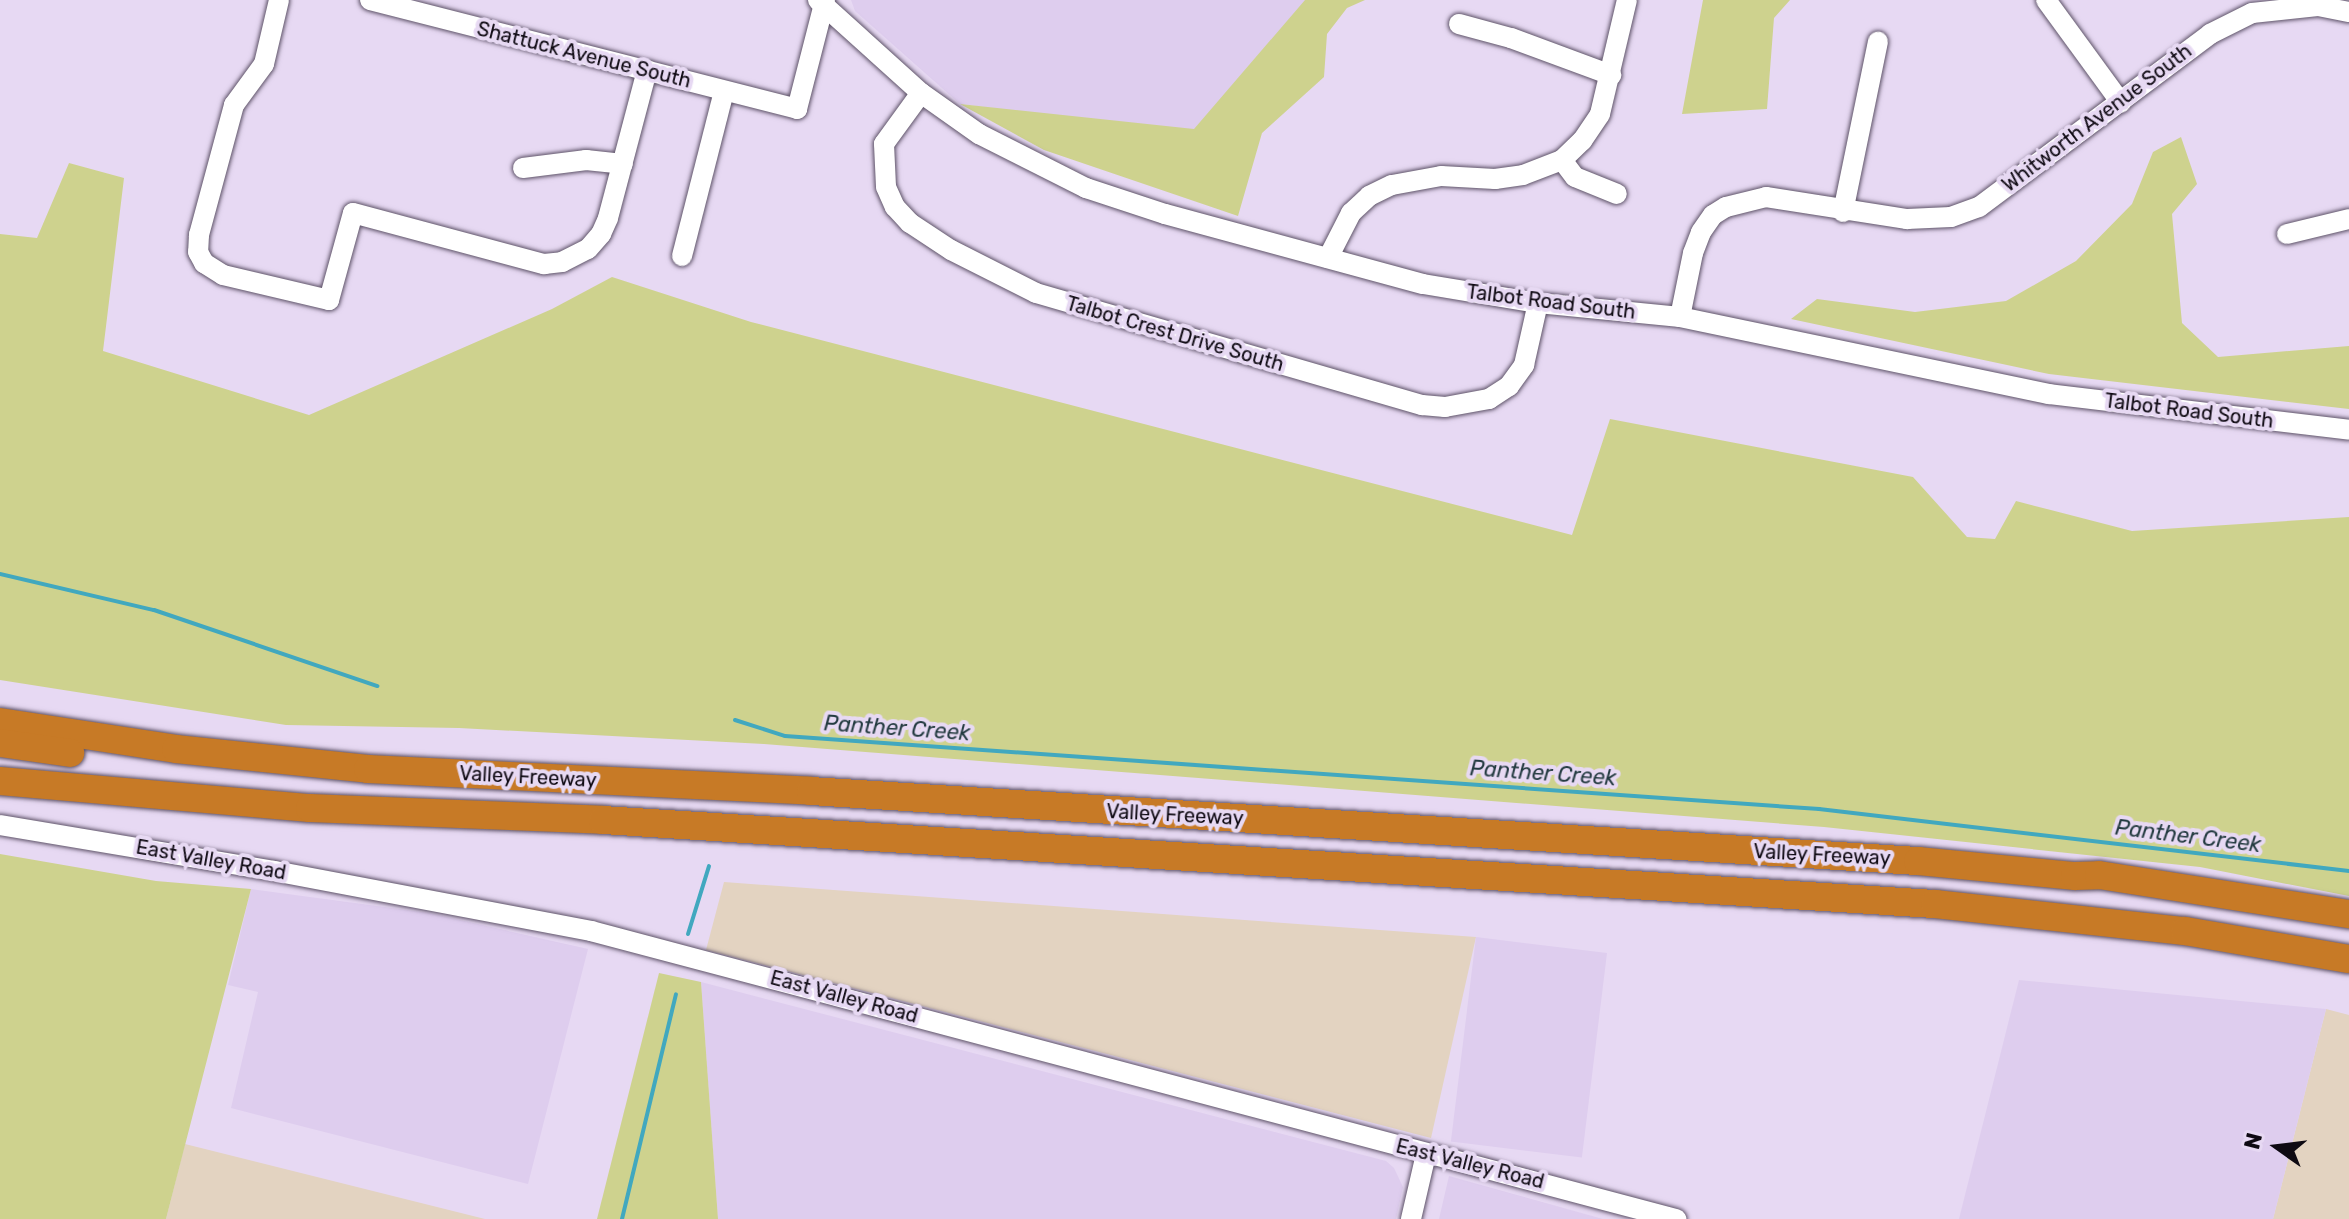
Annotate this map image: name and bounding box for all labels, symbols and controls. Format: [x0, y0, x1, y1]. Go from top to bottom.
street label: Shattuck Avenue South [474, 17, 694, 93]
street label: Whitworth Avenue South [1997, 39, 2197, 197]
street label: Talbot Road South [1465, 280, 1637, 324]
street label: Talbot Crest Drive South [1063, 291, 1287, 377]
street label: Talbot Road South [2103, 389, 2275, 433]
water label: Panther Creek [823, 710, 971, 746]
water label: Panther Creek [1469, 755, 1617, 791]
street label: Valley Freeway [458, 761, 598, 793]
street label: Valley Freeway [1105, 799, 1245, 831]
water label: Panther Creek [2113, 814, 2263, 858]
street label: East Valley Road [134, 835, 288, 885]
street label: Valley Freeway [1752, 839, 1892, 871]
street label: East Valley Road [767, 966, 921, 1028]
north arrow [2237, 1107, 2317, 1187]
text: N [2238, 1130, 2268, 1152]
street label: East Valley Road [1393, 1134, 1547, 1194]

